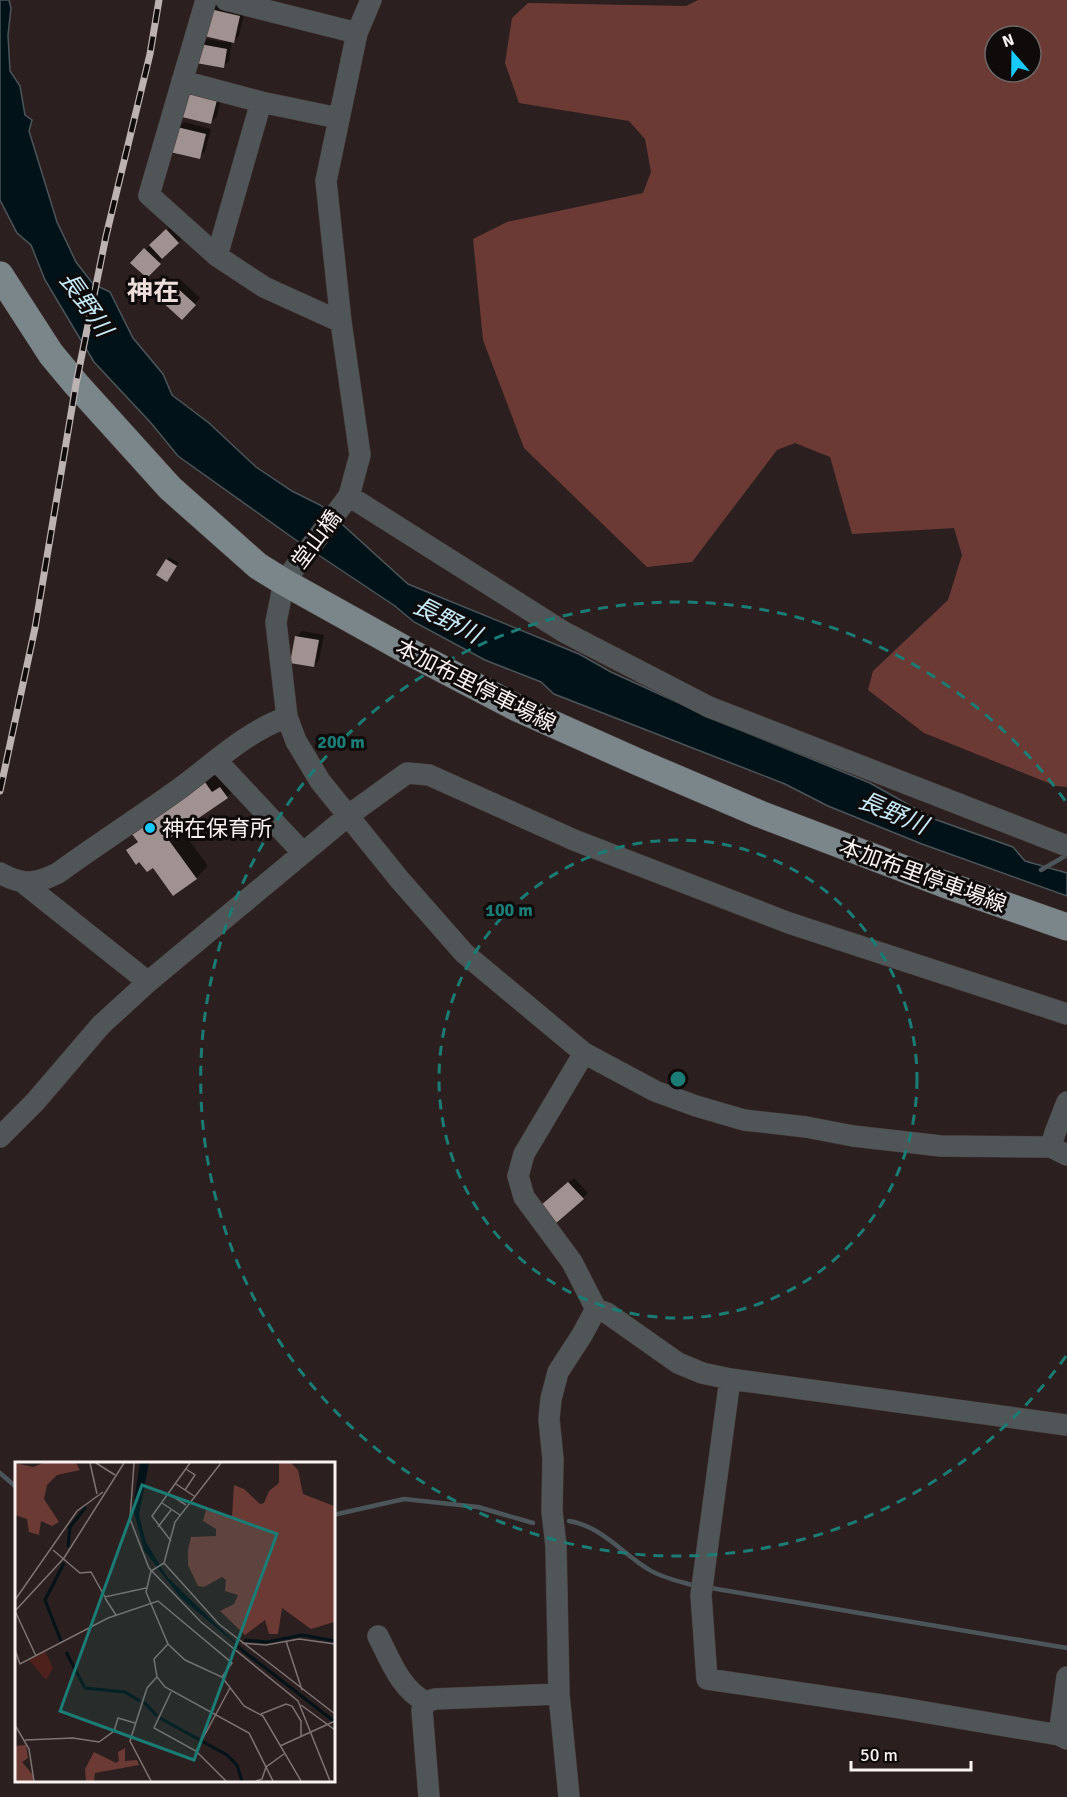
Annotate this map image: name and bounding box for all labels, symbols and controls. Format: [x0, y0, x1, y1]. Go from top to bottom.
north arrow [983, 24, 1043, 84]
text: N [1000, 30, 1017, 52]
water label: 長野川 [53, 266, 121, 345]
district label: 神在 [127, 276, 179, 308]
street label: 堂山橋 [286, 505, 347, 574]
water label: 長野川 [408, 590, 489, 651]
street label: 本加布里停車場線 [391, 633, 560, 737]
text: 200 m [317, 731, 365, 753]
water label: 長野川 [854, 785, 935, 842]
place label: 神在保育所 [162, 815, 272, 842]
marker: 神在保育所 [143, 821, 157, 835]
street label: 本加布里停車場線 [836, 833, 1010, 918]
text: 100 m [485, 899, 533, 921]
centre of rings [668, 1069, 688, 1089]
inset map [15, 1462, 334, 1782]
scale bar [851, 1734, 971, 1772]
text: 50 m [860, 1744, 898, 1766]

